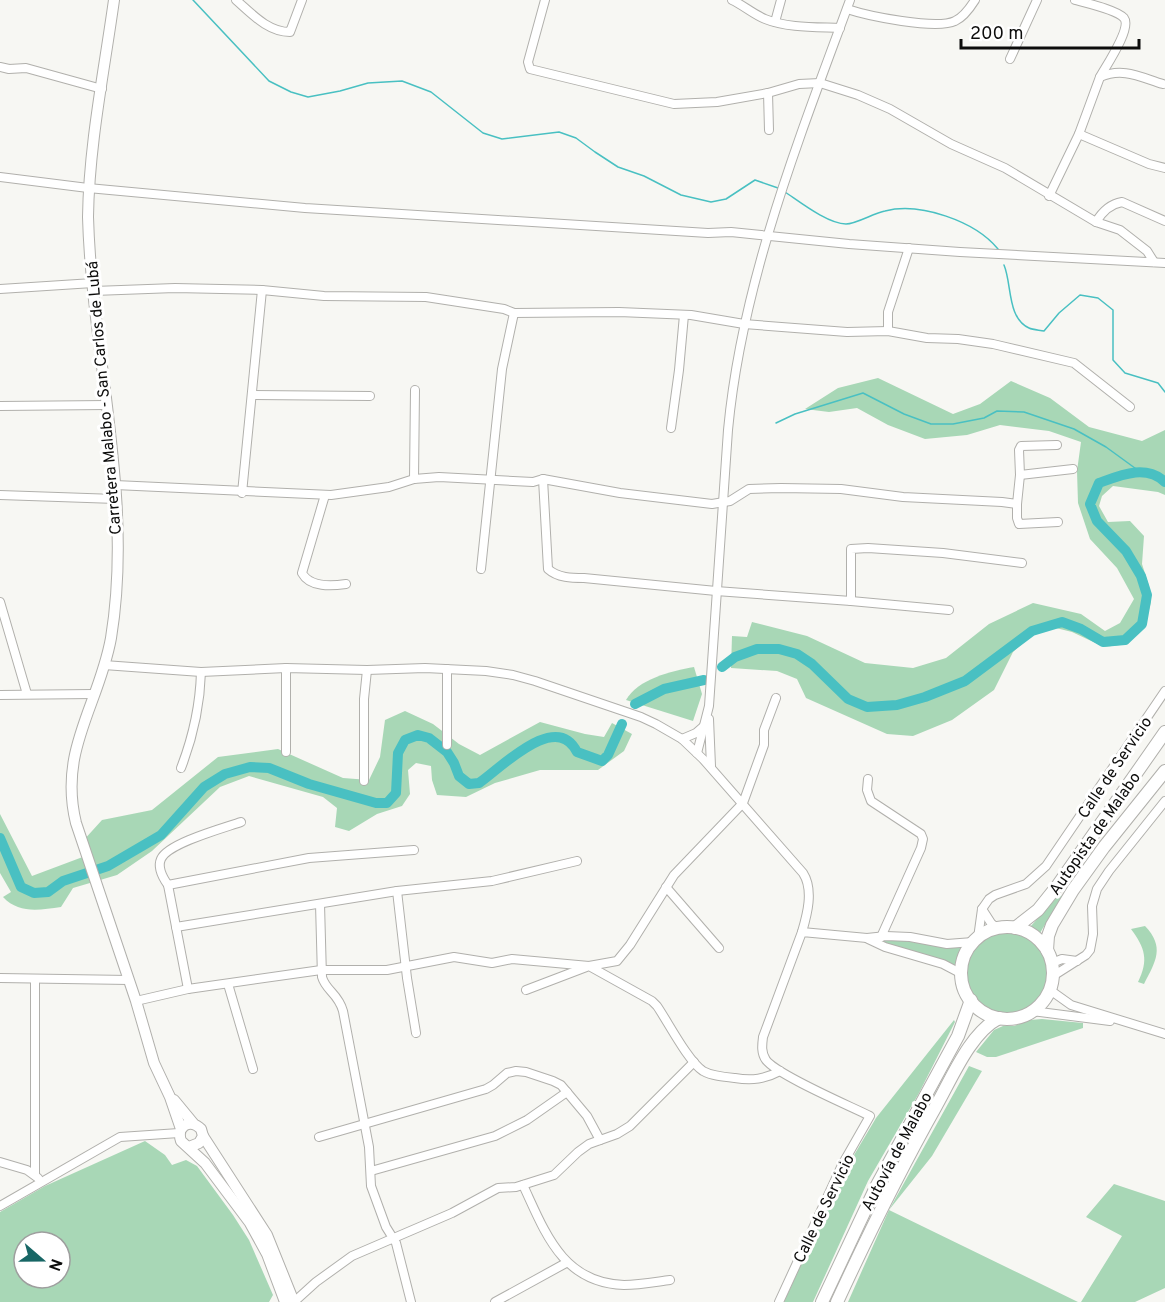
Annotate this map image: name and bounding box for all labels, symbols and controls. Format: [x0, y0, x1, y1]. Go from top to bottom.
scale bar [961, 12, 1140, 50]
text: 200 m [970, 23, 1023, 46]
street label: Carretera Malabo - San Carlos de Lubá [83, 260, 127, 536]
street label: Calle de Servicio [1074, 713, 1157, 823]
street label: Autopista de Malabo [1046, 769, 1146, 900]
street label: Autovía de Malabo [858, 1089, 938, 1215]
street label: Calle de Servicio [790, 1151, 860, 1267]
north arrow [12, 1230, 72, 1290]
text: N [43, 1256, 66, 1273]

